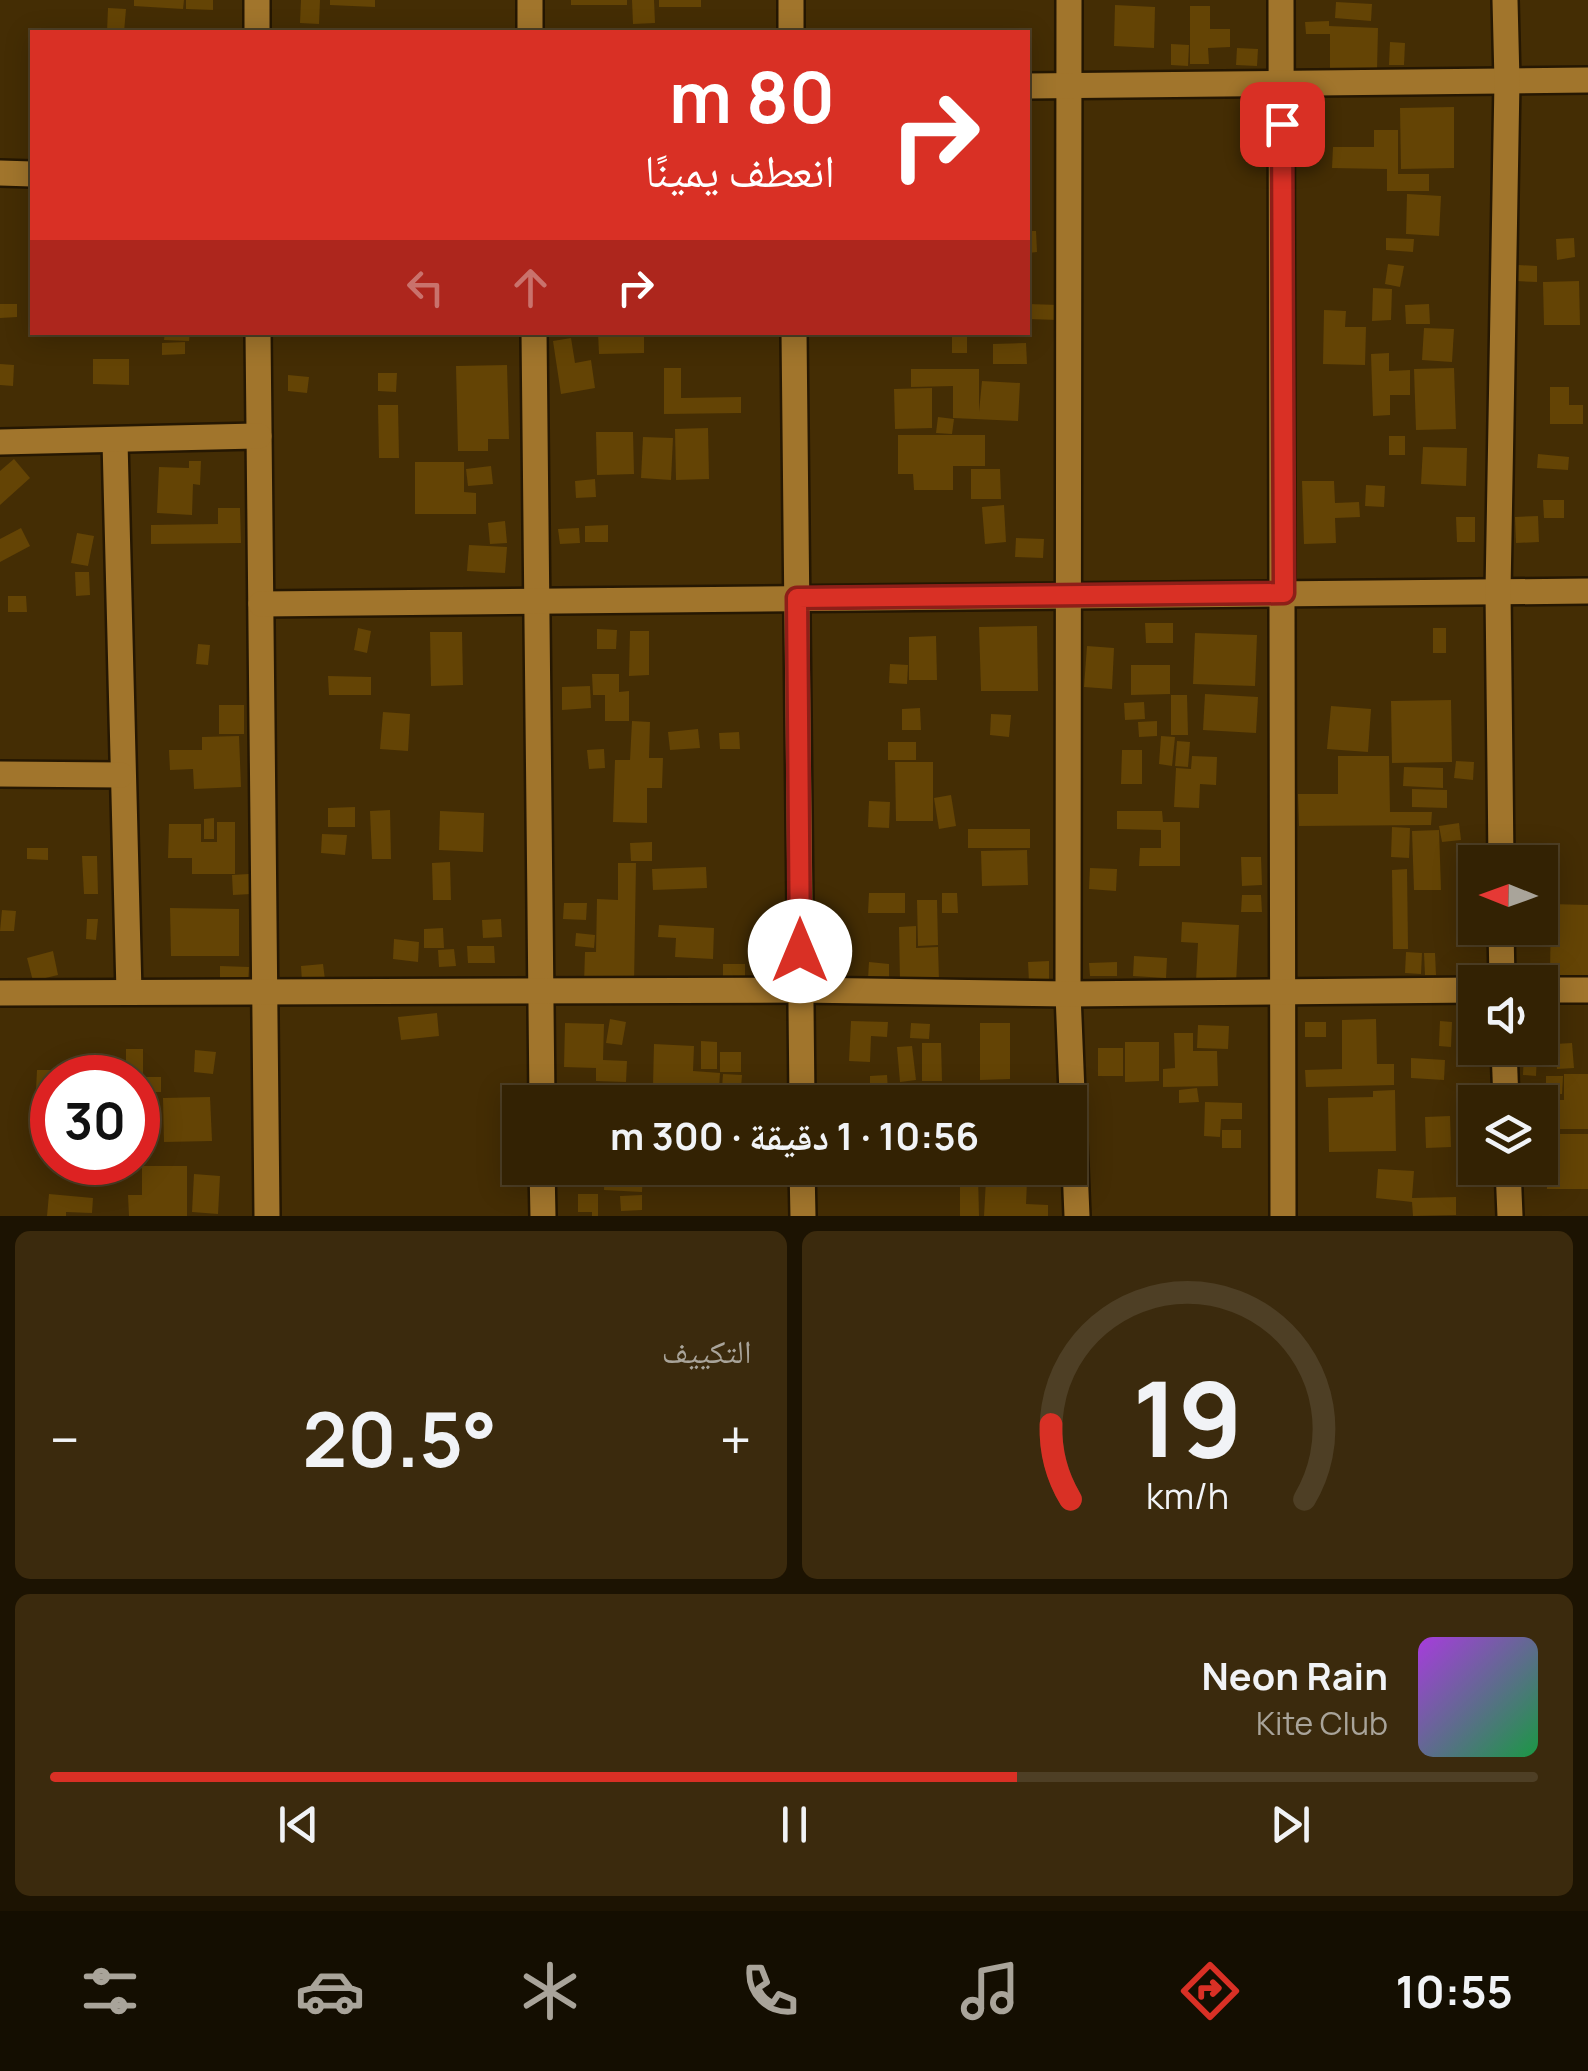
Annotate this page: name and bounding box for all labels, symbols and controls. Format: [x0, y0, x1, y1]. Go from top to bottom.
text: 80 m [669, 48, 835, 144]
icon: right [870, 70, 1000, 200]
pin [1240, 82, 1325, 167]
icon: arrive [1255, 97, 1310, 152]
text: انعطف يمينًا [644, 139, 835, 201]
icon: left [398, 260, 453, 315]
icon: ahead [503, 260, 558, 315]
icon: right [608, 260, 663, 315]
north arrow [1458, 845, 1558, 945]
map controls [1458, 845, 1558, 1185]
position arrow [748, 899, 852, 1003]
button: sound [1458, 965, 1558, 1065]
speed limit sign: 30 [30, 1055, 160, 1185]
button: layers [1458, 1085, 1558, 1185]
text: 10:56 · 1 دقيقة · 300 m [610, 1109, 979, 1161]
text: التكييف [662, 1329, 752, 1373]
text: 19 [1132, 1346, 1242, 1488]
text: 20.5° [303, 1387, 497, 1490]
text: − [50, 1401, 80, 1477]
text: + [720, 1401, 752, 1477]
text: km/h [1146, 1471, 1229, 1520]
text: Neon Rain [1202, 1649, 1388, 1701]
text: Kite Club [1256, 1701, 1388, 1745]
icon: previous [271, 1797, 326, 1852]
icon: pause [767, 1797, 822, 1852]
icon: next [1263, 1797, 1318, 1852]
icon: filters [75, 1956, 145, 2026]
icon: car [295, 1956, 365, 2026]
icon: climate [515, 1956, 585, 2026]
icon: phone [735, 1956, 805, 2026]
icon: music [955, 1956, 1025, 2026]
icon: directions [1175, 1956, 1245, 2026]
text: 10:55 [1395, 1960, 1513, 2022]

